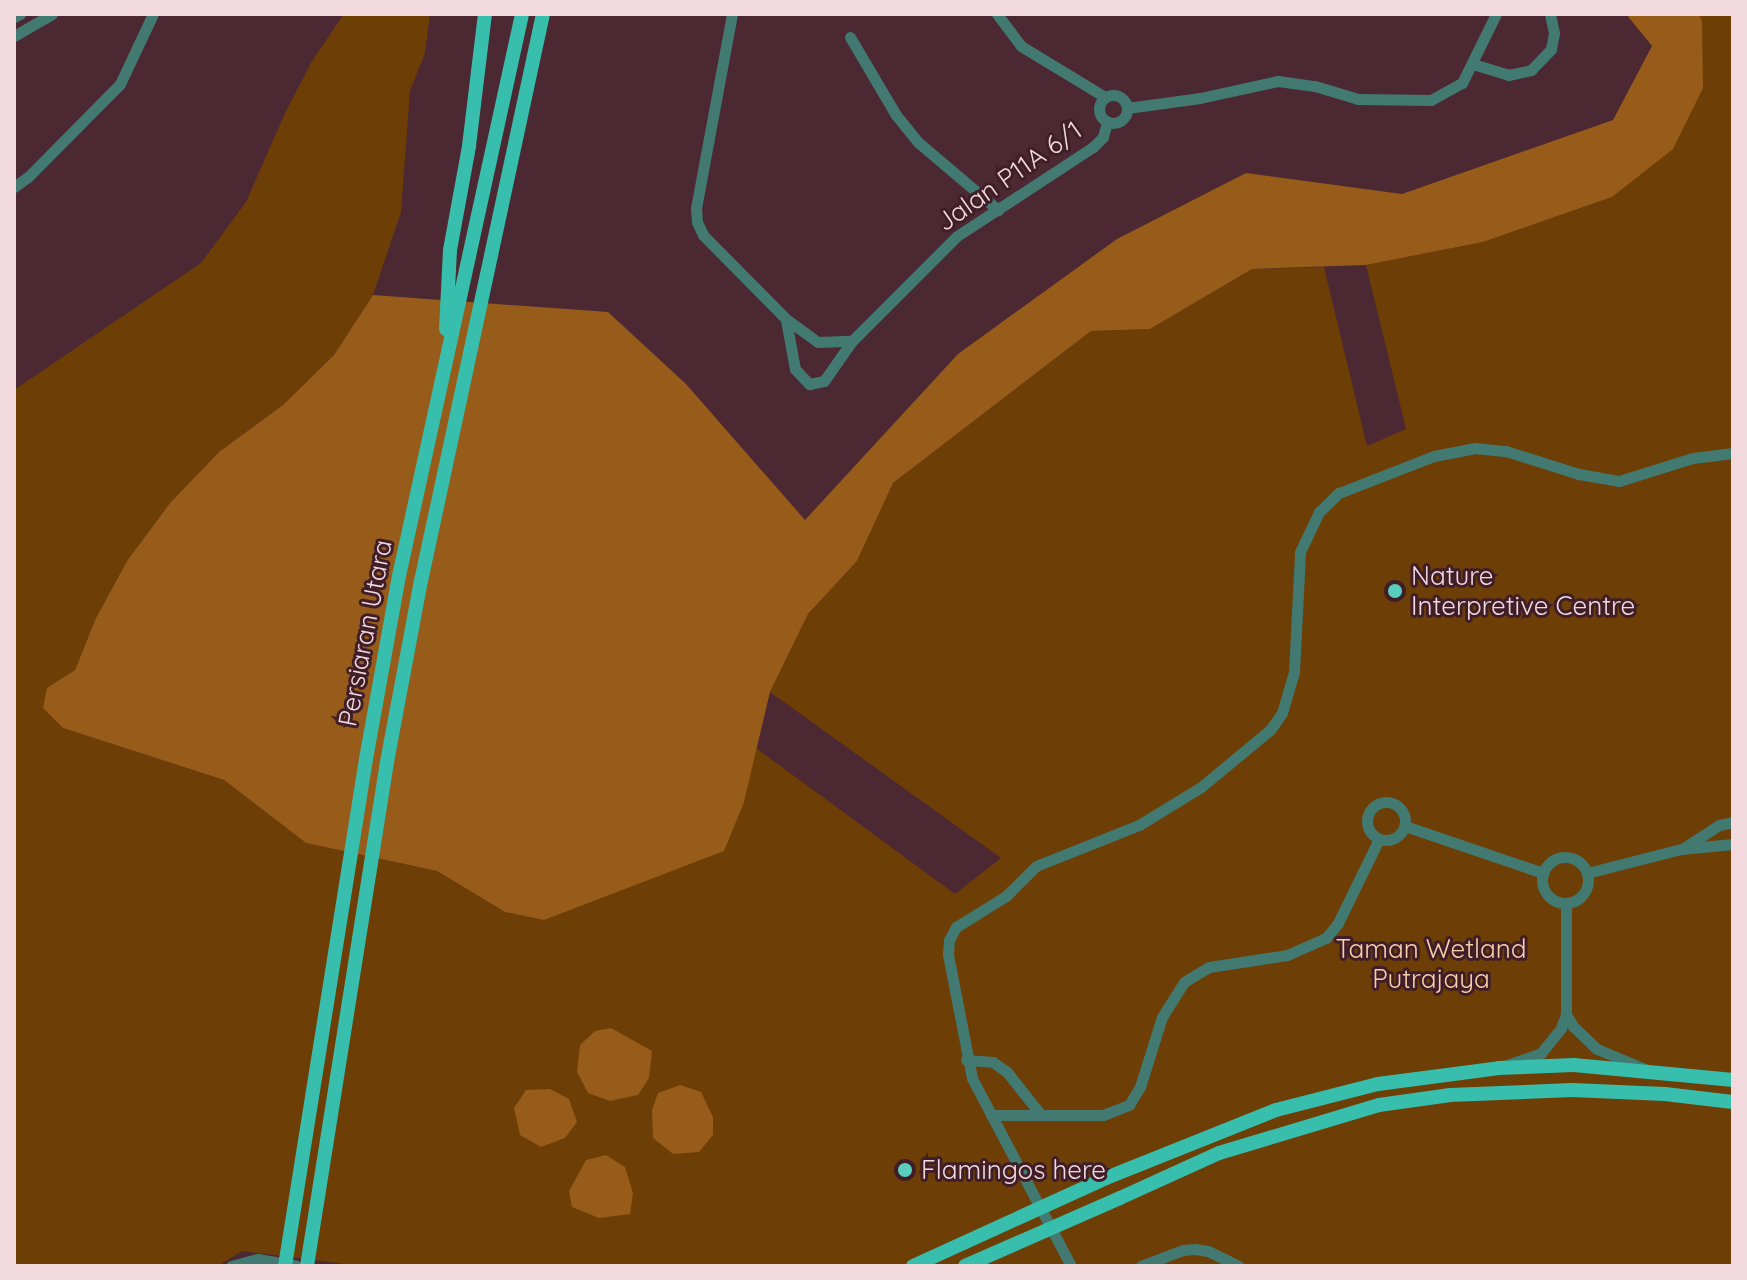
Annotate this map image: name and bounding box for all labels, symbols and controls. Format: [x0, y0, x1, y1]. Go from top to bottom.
street label: Jalan P11A 6/1 [930, 114, 1088, 238]
street label: Persiaran Utara [332, 537, 398, 729]
place label: Nature Interpretive Centre [1411, 560, 1635, 622]
marker: Nature Interpretive Centre [1386, 582, 1404, 600]
park label: Taman Wetland Putrajaya [1335, 933, 1527, 994]
place label: Flamingos here [921, 1154, 1106, 1186]
marker: Flamingos here [896, 1161, 914, 1179]

